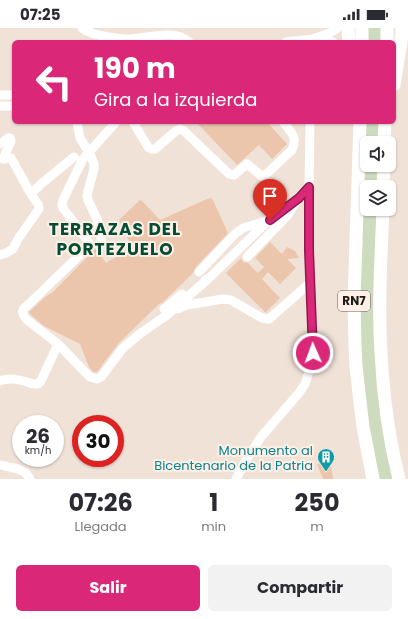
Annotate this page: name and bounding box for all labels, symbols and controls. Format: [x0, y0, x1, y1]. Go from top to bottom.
text: 07:25 [20, 4, 60, 25]
text: 190 m [94, 49, 176, 88]
icon: left [28, 56, 80, 108]
text: Gira a la izquierda [94, 87, 257, 112]
map controls [360, 136, 396, 216]
button: sound [360, 136, 396, 172]
pin [253, 179, 287, 220]
button: layers [360, 180, 396, 216]
icon: arrive [259, 185, 281, 207]
district label: TERRAZAS DEL PORTEZUELO [49, 217, 181, 261]
road number: RN7 [338, 291, 370, 311]
position arrow [292, 332, 334, 374]
speed limit sign: 30 [72, 415, 124, 467]
text: 26 [26, 422, 50, 450]
place label: Monumento al Bicentenario de la Patria [154, 441, 313, 475]
text: km/h [25, 443, 51, 458]
building icon: Monumento al Bicentenario de la Patria [316, 447, 336, 472]
text: 07:26 [68, 486, 133, 519]
text: 1 [209, 486, 218, 519]
text: 250 [295, 486, 340, 519]
text: Llegada [75, 517, 127, 536]
text: min [201, 517, 226, 536]
text: m [310, 517, 324, 536]
button: Salir [16, 565, 200, 611]
button: Compartir [208, 565, 392, 611]

